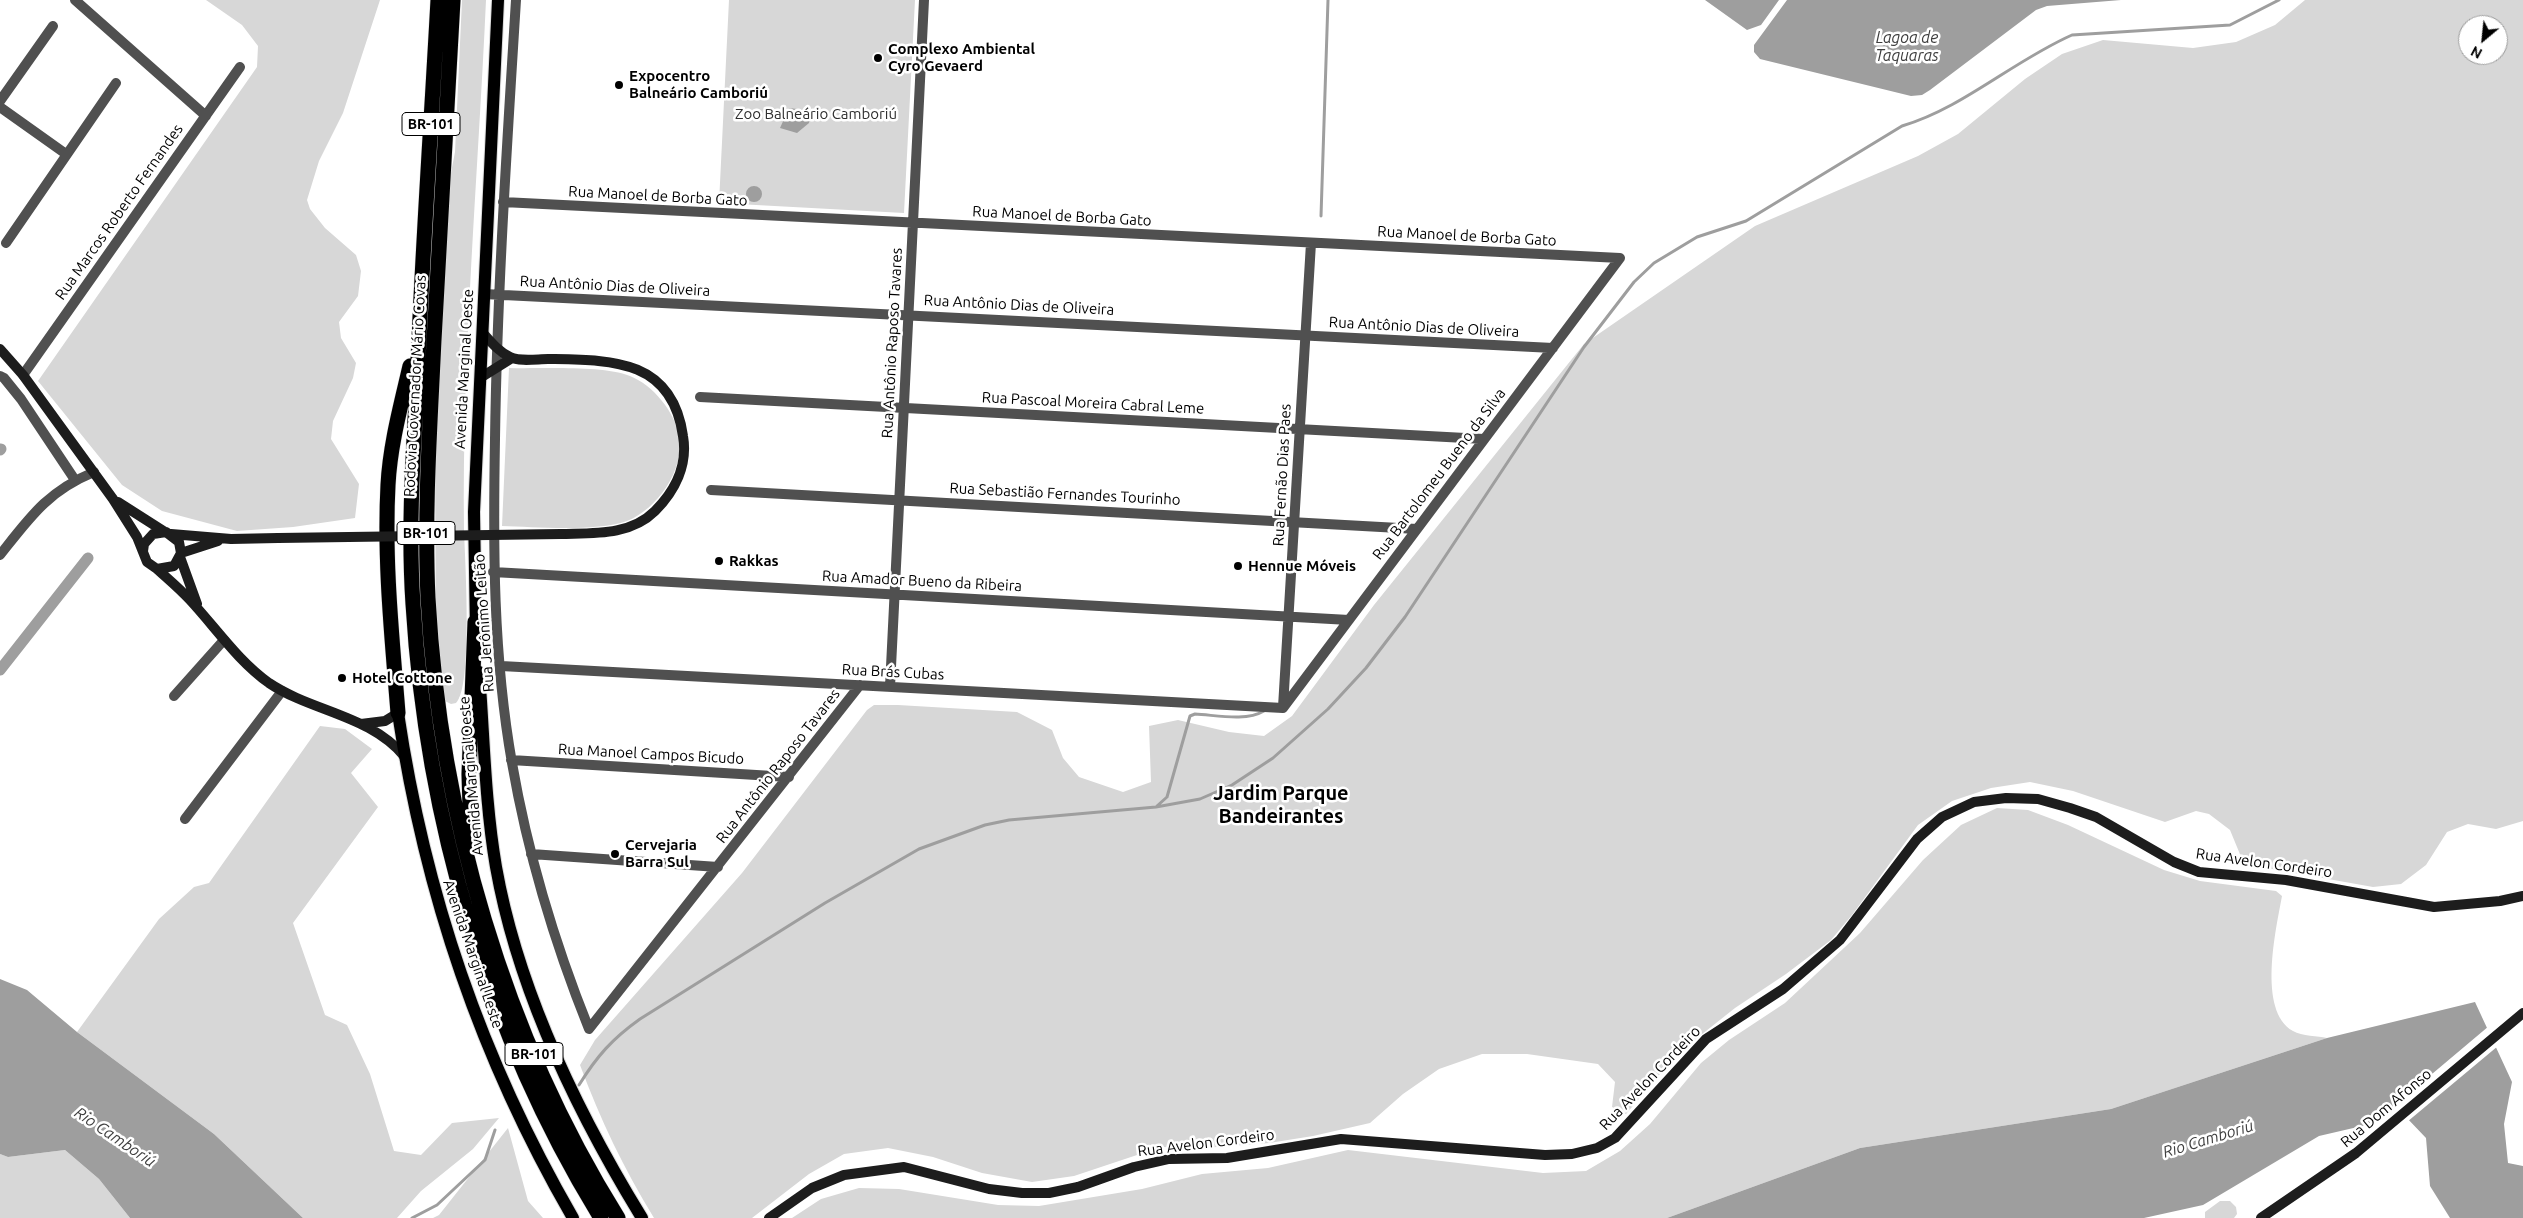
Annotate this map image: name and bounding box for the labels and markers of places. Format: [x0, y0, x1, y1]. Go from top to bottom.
place label: Complexo Ambiental Cyro Gevaerd [888, 40, 1035, 75]
marker: Complexo Ambiental Cyro Gevaerd [872, 52, 884, 64]
place label: Expocentro Balneário Camboriú [629, 67, 768, 102]
marker: Expocentro Balneário Camboriú [613, 79, 625, 91]
place label: Rakkas [729, 552, 779, 570]
marker: Rakkas [713, 555, 725, 567]
place label: Hennue Móveis [1248, 557, 1356, 575]
marker: Hennue Móveis [1232, 560, 1244, 572]
place label: Hotel Cottone [352, 669, 452, 687]
marker: Hotel Cottone [336, 672, 348, 684]
place label: Cervejaria Barra Sul [625, 836, 697, 871]
marker: Cervejaria Barra Sul [609, 848, 621, 860]

